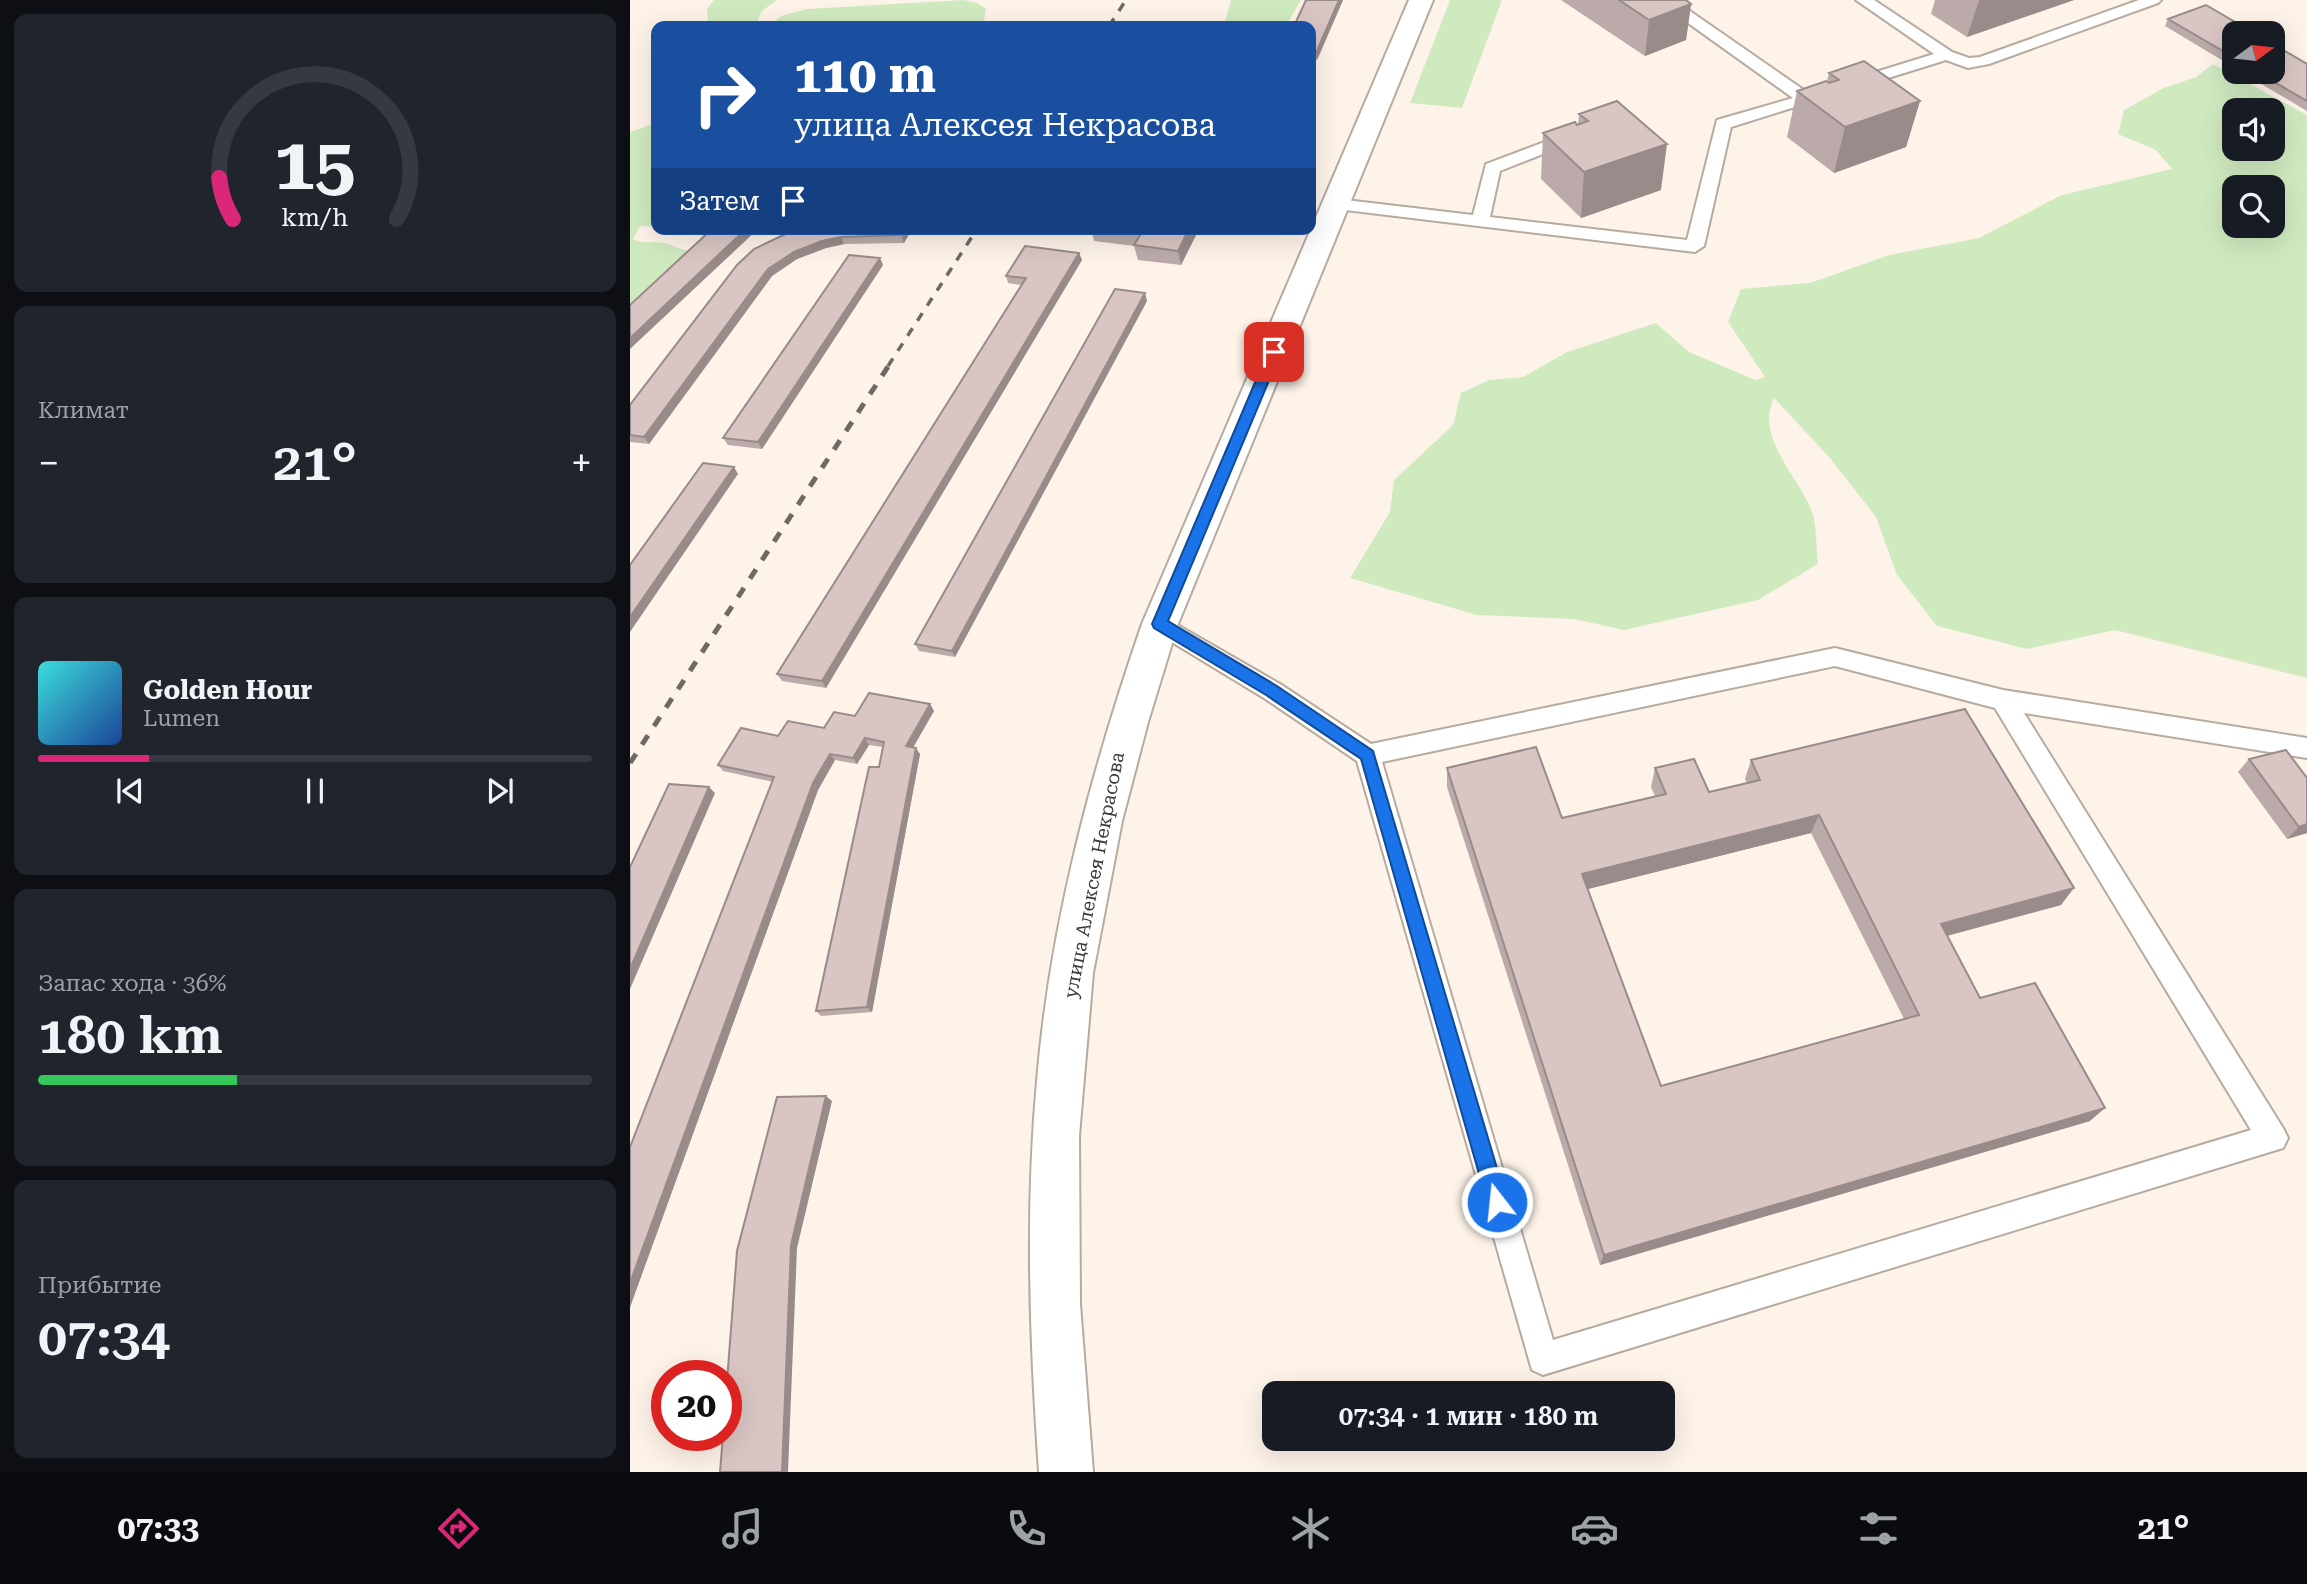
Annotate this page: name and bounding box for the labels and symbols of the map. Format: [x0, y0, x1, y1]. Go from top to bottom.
north arrow [2222, 21, 2286, 84]
pin [1244, 322, 1304, 382]
street label: улица Алексея Некрасова [1059, 749, 1129, 1000]
position arrow [1460, 1165, 1534, 1239]
speed limit sign: 20 [651, 1360, 742, 1451]

